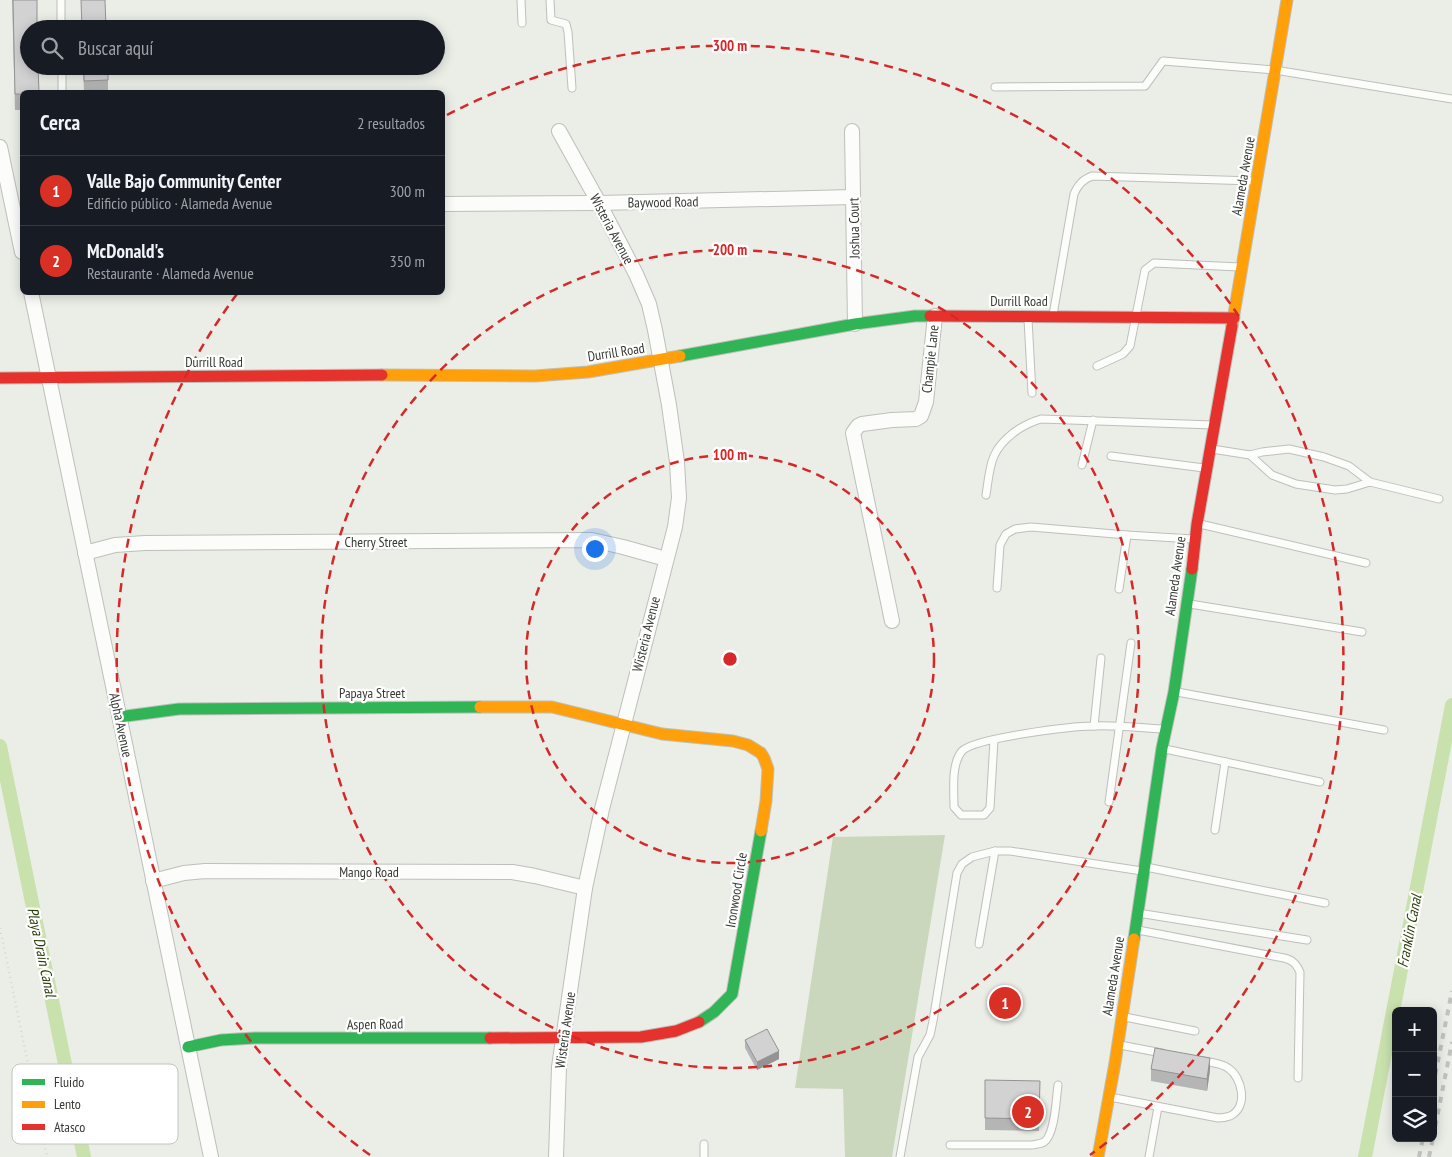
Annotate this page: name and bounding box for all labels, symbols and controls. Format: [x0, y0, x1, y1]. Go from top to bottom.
search box [20, 20, 445, 75]
icon: search [38, 34, 66, 62]
text: Buscar aquí [78, 36, 153, 60]
text: 300 m [713, 36, 747, 55]
text: Cerca [40, 109, 80, 136]
text: 2 resultados [357, 113, 425, 133]
street label: Alameda Avenue [1227, 135, 1259, 217]
text: Valle Bajo Community Center [87, 169, 281, 193]
text: 1 [52, 181, 60, 201]
text: 300 m [390, 181, 425, 201]
street label: Wisteria Avenue [586, 191, 638, 267]
street label: Baywood Road [627, 192, 699, 212]
text: Edificio público · Alameda Avenue [87, 193, 272, 213]
street label: Joshua Court [844, 197, 864, 260]
text: McDonald's [87, 239, 164, 263]
text: 200 m [713, 240, 747, 259]
text: 2 [52, 251, 60, 271]
text: 350 m [390, 251, 425, 271]
text: Restaurante · Alameda Avenue [87, 263, 254, 283]
street label: Durrill Road [990, 292, 1048, 310]
street label: Champie Lane [917, 324, 943, 394]
street label: Durrill Road [586, 339, 646, 365]
street label: Durrill Road [185, 353, 243, 371]
text: 100 m [713, 445, 747, 464]
street label: Cherry Street [345, 533, 408, 551]
street label: Alameda Avenue [1161, 535, 1190, 617]
your location [582, 536, 608, 562]
street label: Wisteria Avenue [628, 594, 664, 674]
centre of rings [721, 650, 739, 668]
street label: Papaya Street [339, 684, 405, 702]
street label: Alpha Avenue [105, 691, 137, 759]
street label: Ironwood Circle [721, 851, 751, 929]
street label: Mango Road [339, 863, 399, 881]
water label: Franklin Canal [1393, 891, 1426, 969]
water label: Playa Drain Canal [23, 906, 61, 1000]
street label: Alameda Avenue [1098, 935, 1128, 1017]
pin: 1 [989, 984, 1021, 1022]
street label: Wisteria Avenue [551, 990, 579, 1069]
map controls [1392, 1007, 1437, 1142]
button: + [1392, 1007, 1437, 1052]
street label: Aspen Road [347, 1015, 403, 1033]
button: − [1392, 1052, 1437, 1097]
legend [12, 1064, 178, 1144]
text: Fluido [54, 1073, 84, 1091]
pin: 2 [1012, 1093, 1044, 1131]
text: Lento [54, 1095, 81, 1113]
button: layers [1392, 1097, 1437, 1142]
text: Atasco [54, 1118, 85, 1136]

